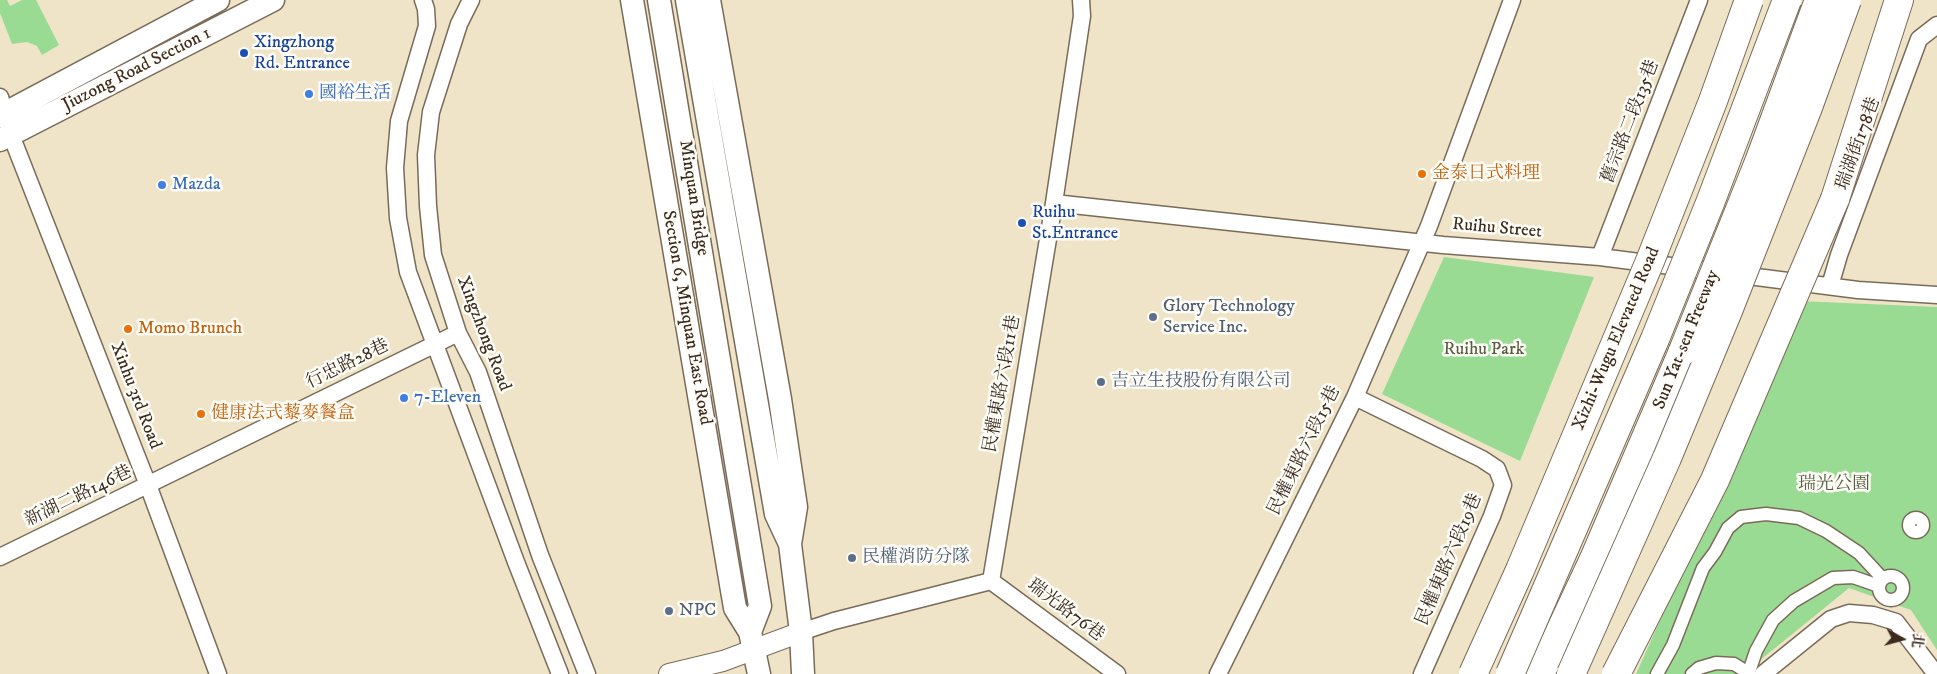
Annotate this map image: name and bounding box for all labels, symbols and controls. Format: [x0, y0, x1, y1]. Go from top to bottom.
street label: Jiuzong Road Section 1 [59, 23, 215, 117]
place label: Xingzhong Rd. Entrance [254, 32, 350, 74]
marker: Xingzhong Rd. Entrance [238, 47, 250, 59]
street label: 舊宗路二段135巷 [1598, 57, 1664, 187]
place label: 國裕生活 [319, 83, 391, 105]
marker: 國裕生活 [303, 88, 315, 100]
street label: 瑞湖街178巷 [1832, 95, 1886, 193]
street label: Minquan Bridge [673, 139, 713, 257]
place label: 金泰日式料理 [1432, 163, 1540, 185]
marker: 金泰日式料理 [1416, 168, 1428, 180]
place label: Mazda [172, 174, 221, 196]
marker: Mazda [156, 179, 168, 191]
place label: Ruihu St.Entrance [1032, 202, 1118, 244]
street label: Section 6, Minquan East Road [656, 209, 716, 427]
street label: Ruihu Street [1451, 214, 1543, 244]
marker: Ruihu St.Entrance [1016, 217, 1028, 229]
street label: Xizhi-Wugu Elevated Road [1569, 244, 1665, 434]
street label: Sun Yat-sen Freeway [1649, 267, 1725, 413]
street label: Xingzhong Road [451, 274, 515, 394]
place label: Glory Technology Service Inc. [1163, 296, 1295, 338]
marker: Glory Technology Service Inc. [1147, 311, 1159, 323]
street label: 民權東路六段11巷 [980, 314, 1026, 454]
place label: Momo Brunch [138, 318, 242, 340]
marker: Momo Brunch [122, 323, 134, 335]
street label: 行忠路28巷 [303, 336, 393, 394]
park label: Ruihu Park [1444, 339, 1524, 361]
street label: Xinhu 3rd Road [105, 340, 165, 452]
place label: 吉立生技股份有限公司 [1111, 371, 1291, 393]
marker: 吉立生技股份有限公司 [1095, 376, 1107, 388]
street label: 民權東路六段15巷 [1264, 383, 1346, 519]
place label: 7-Eleven [414, 387, 481, 409]
marker: 7-Eleven [398, 392, 410, 404]
place label: 健康法式藜麥餐盒 [211, 403, 355, 425]
marker: 健康法式藜麥餐盒 [195, 408, 207, 420]
street label: 新湖二路146巷 [22, 462, 136, 532]
park label: 瑞光公園 [1798, 474, 1870, 496]
street label: 民權東路六段19巷 [1412, 491, 1488, 629]
place label: 民權消防分隊 [862, 547, 970, 569]
marker: 民權消防分隊 [846, 552, 858, 564]
street label: 瑞光路76巷 [1022, 575, 1108, 647]
place label: NPC [679, 600, 716, 622]
marker: NPC [663, 605, 675, 617]
north arrow [1877, 614, 1927, 664]
text: 北 [1907, 633, 1927, 649]

